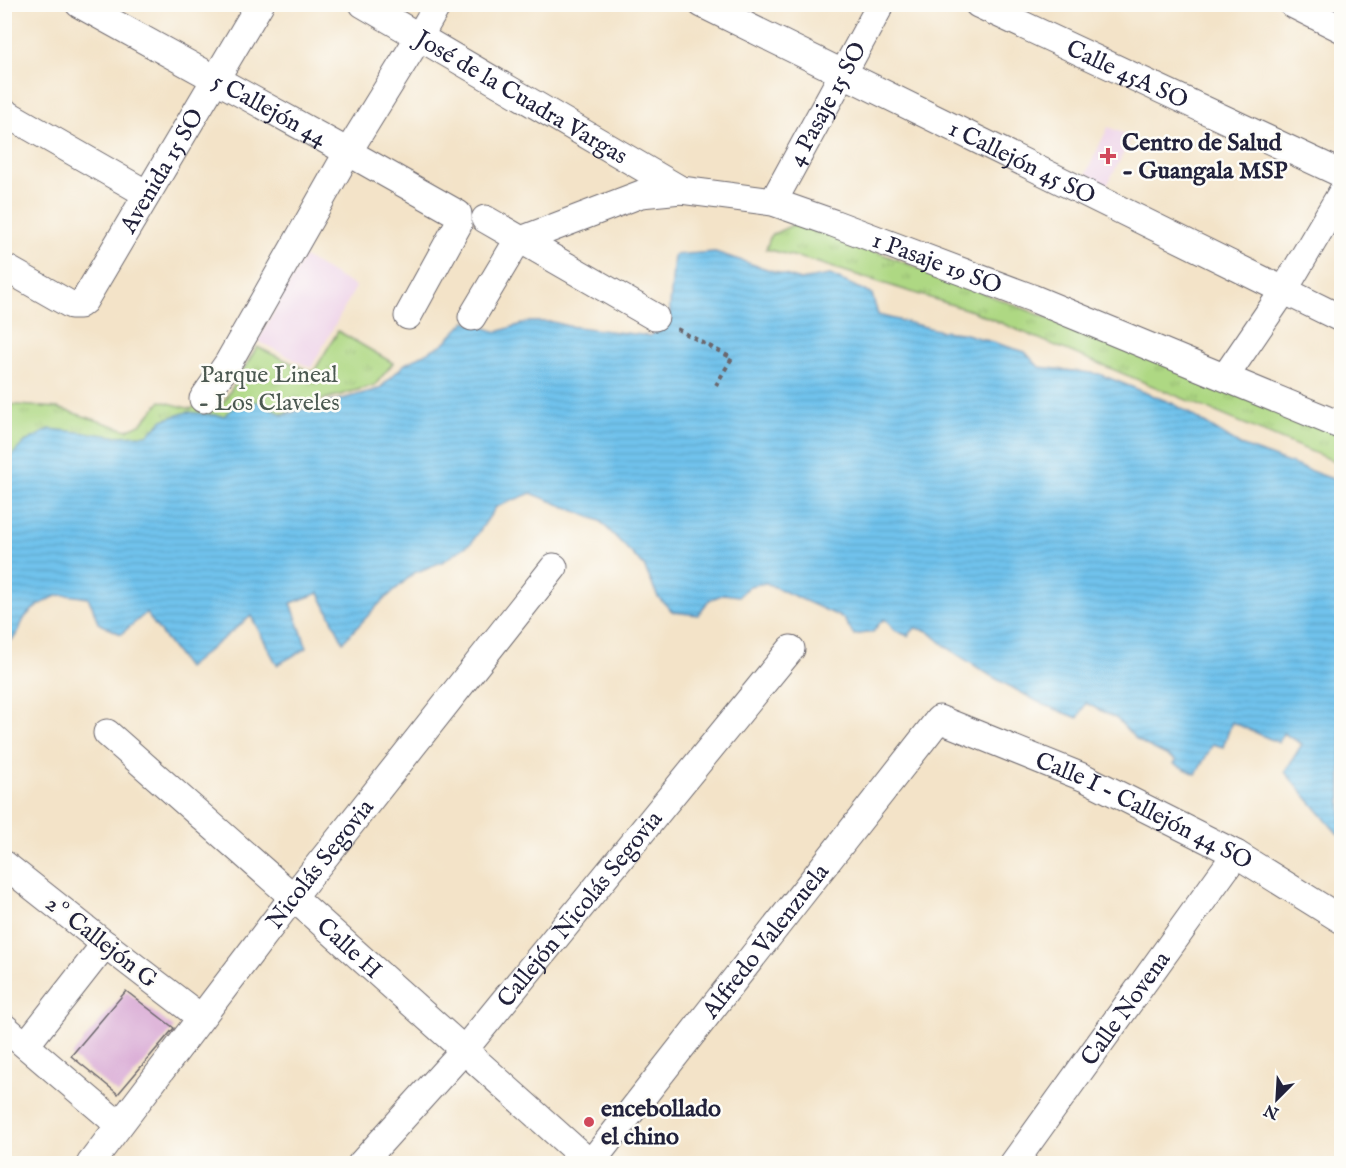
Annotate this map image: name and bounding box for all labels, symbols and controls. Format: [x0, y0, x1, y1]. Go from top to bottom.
street label: José de la Cuadra Vargas [407, 23, 633, 172]
street label: Calle 45A SO [1061, 33, 1193, 117]
street label: 4 Pasaje 15 SO [782, 37, 874, 172]
street label: 5 Callejón 44 [207, 67, 332, 154]
street label: Avenida 15 SO [113, 103, 212, 240]
street label: 1 Callejón 45 SO [943, 114, 1100, 212]
place label: Centro de Salud - Guangala MSP [1122, 128, 1288, 187]
marker: Centro de Salud - Guangala MSP [1099, 147, 1117, 165]
street label: 1 Pasaje 19 SO [868, 225, 1006, 302]
park label: Parque Lineal - Los Claveles [198, 360, 340, 419]
street label: Calle I - Callejón 44 SO [1030, 746, 1258, 877]
street label: Nicolás Segovia [260, 793, 382, 936]
street label: Callejón Nicolás Segovia [491, 804, 670, 1014]
street label: Alfredo Valenzuela [695, 857, 837, 1026]
street label: 2º Callejón G [39, 889, 163, 996]
street label: Calle H [309, 911, 388, 986]
street label: Calle Novena [1075, 945, 1179, 1073]
north arrow [1247, 1069, 1307, 1129]
place label: encebollado el chino [601, 1094, 721, 1153]
text: N [1261, 1099, 1283, 1123]
marker: encebollado el chino [582, 1115, 596, 1129]

